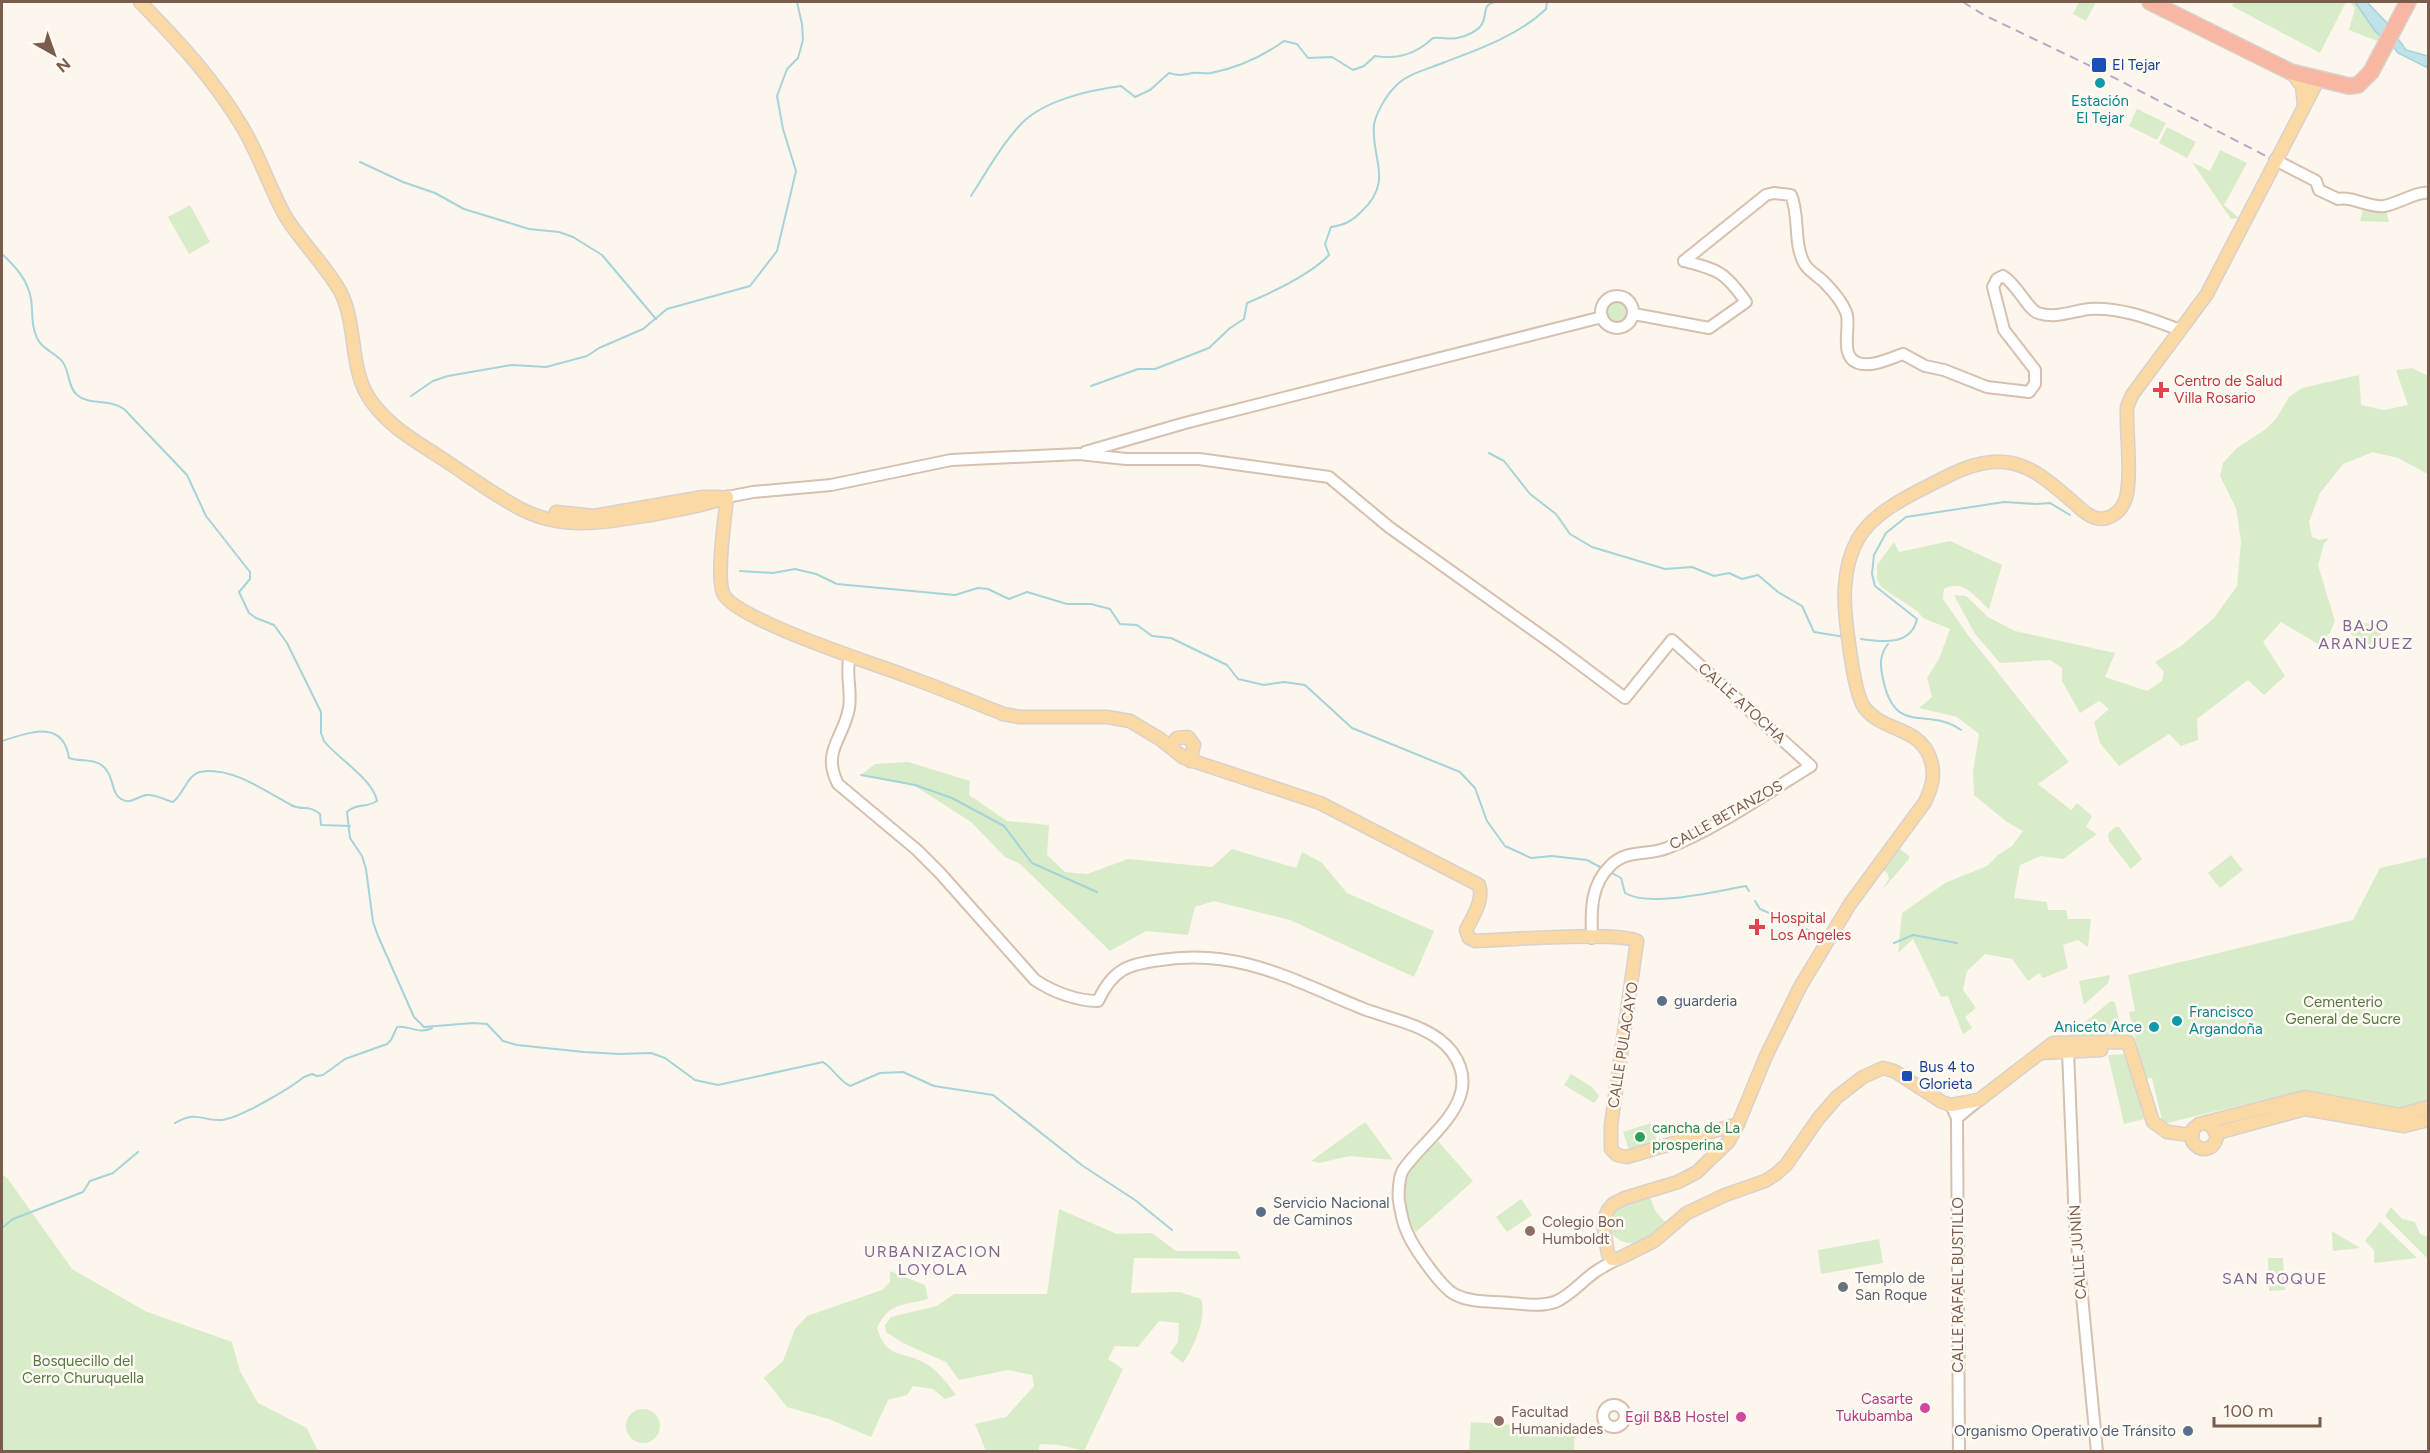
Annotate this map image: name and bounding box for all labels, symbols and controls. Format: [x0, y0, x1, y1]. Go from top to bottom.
north arrow [24, 24, 84, 84]
text: N [52, 54, 74, 76]
marker: El Tejar [2090, 56, 2108, 74]
place label: El Tejar [2112, 56, 2160, 74]
marker: Estación El Tejar [2093, 76, 2107, 90]
place label: Estación El Tejar [2071, 92, 2129, 127]
place label: Centro de Salud Villa Rosario [2174, 372, 2283, 407]
marker: Centro de Salud Villa Rosario [2152, 381, 2170, 399]
district label: BAJO ARANJUEZ [2318, 616, 2414, 653]
street label: CALLE ATOCHA [1695, 659, 1789, 747]
street label: CALLE BETANZOS [1666, 776, 1786, 854]
place label: Hospital Los Angeles [1770, 909, 1851, 944]
marker: Hospital Los Angeles [1748, 918, 1766, 936]
street label: CALLE PULACAYO [1604, 981, 1642, 1109]
place label: guarderia [1674, 992, 1737, 1010]
park label: Cementerio General de Sucre [2285, 993, 2401, 1028]
marker: guarderia [1655, 994, 1669, 1008]
place label: Francisco Argandoña [2189, 1003, 2263, 1038]
marker: Francisco Argandoña [2170, 1014, 2184, 1028]
place label: Aniceto Arce [2054, 1018, 2142, 1036]
marker: Aniceto Arce [2147, 1020, 2161, 1034]
place label: Bus 4 to Glorieta [1919, 1058, 1975, 1093]
marker: Bus 4 to Glorieta [1900, 1069, 1914, 1083]
place label: cancha de La prosperina [1652, 1119, 1740, 1154]
marker: cancha de La prosperina [1633, 1130, 1647, 1144]
place label: Servicio Nacional de Caminos [1273, 1194, 1390, 1229]
street label: CALLE RAFAEL BUSTILLO [1949, 1197, 1967, 1373]
street label: CALLE JUNÍN [2066, 1204, 2090, 1300]
marker: Servicio Nacional de Caminos [1254, 1205, 1268, 1219]
place label: Colegio Bon Humboldt [1542, 1213, 1624, 1248]
marker: Colegio Bon Humboldt [1523, 1224, 1537, 1238]
district label: URBANIZACION LOYOLA [864, 1242, 1002, 1279]
place label: Templo de San Roque [1855, 1269, 1927, 1304]
district label: SAN ROQUE [2222, 1269, 2328, 1288]
marker: Templo de San Roque [1836, 1280, 1850, 1294]
park label: Bosquecillo del Cerro Churuquella [22, 1352, 144, 1387]
place label: Casarte Tukubamba [1836, 1390, 1913, 1425]
scale bar [2214, 1390, 2320, 1428]
text: 100 m [2223, 1400, 2273, 1422]
marker: Casarte Tukubamba [1918, 1401, 1932, 1415]
place label: Facultad Humanidades [1511, 1403, 1603, 1438]
place label: Egil B&B Hostel [1625, 1408, 1729, 1426]
marker: Egil B&B Hostel [1734, 1410, 1748, 1424]
marker: Facultad Humanidades [1492, 1414, 1506, 1428]
place label: Organismo Operativo de Tránsito [1954, 1422, 2176, 1440]
marker: Organismo Operativo de Tránsito [2181, 1424, 2195, 1438]

